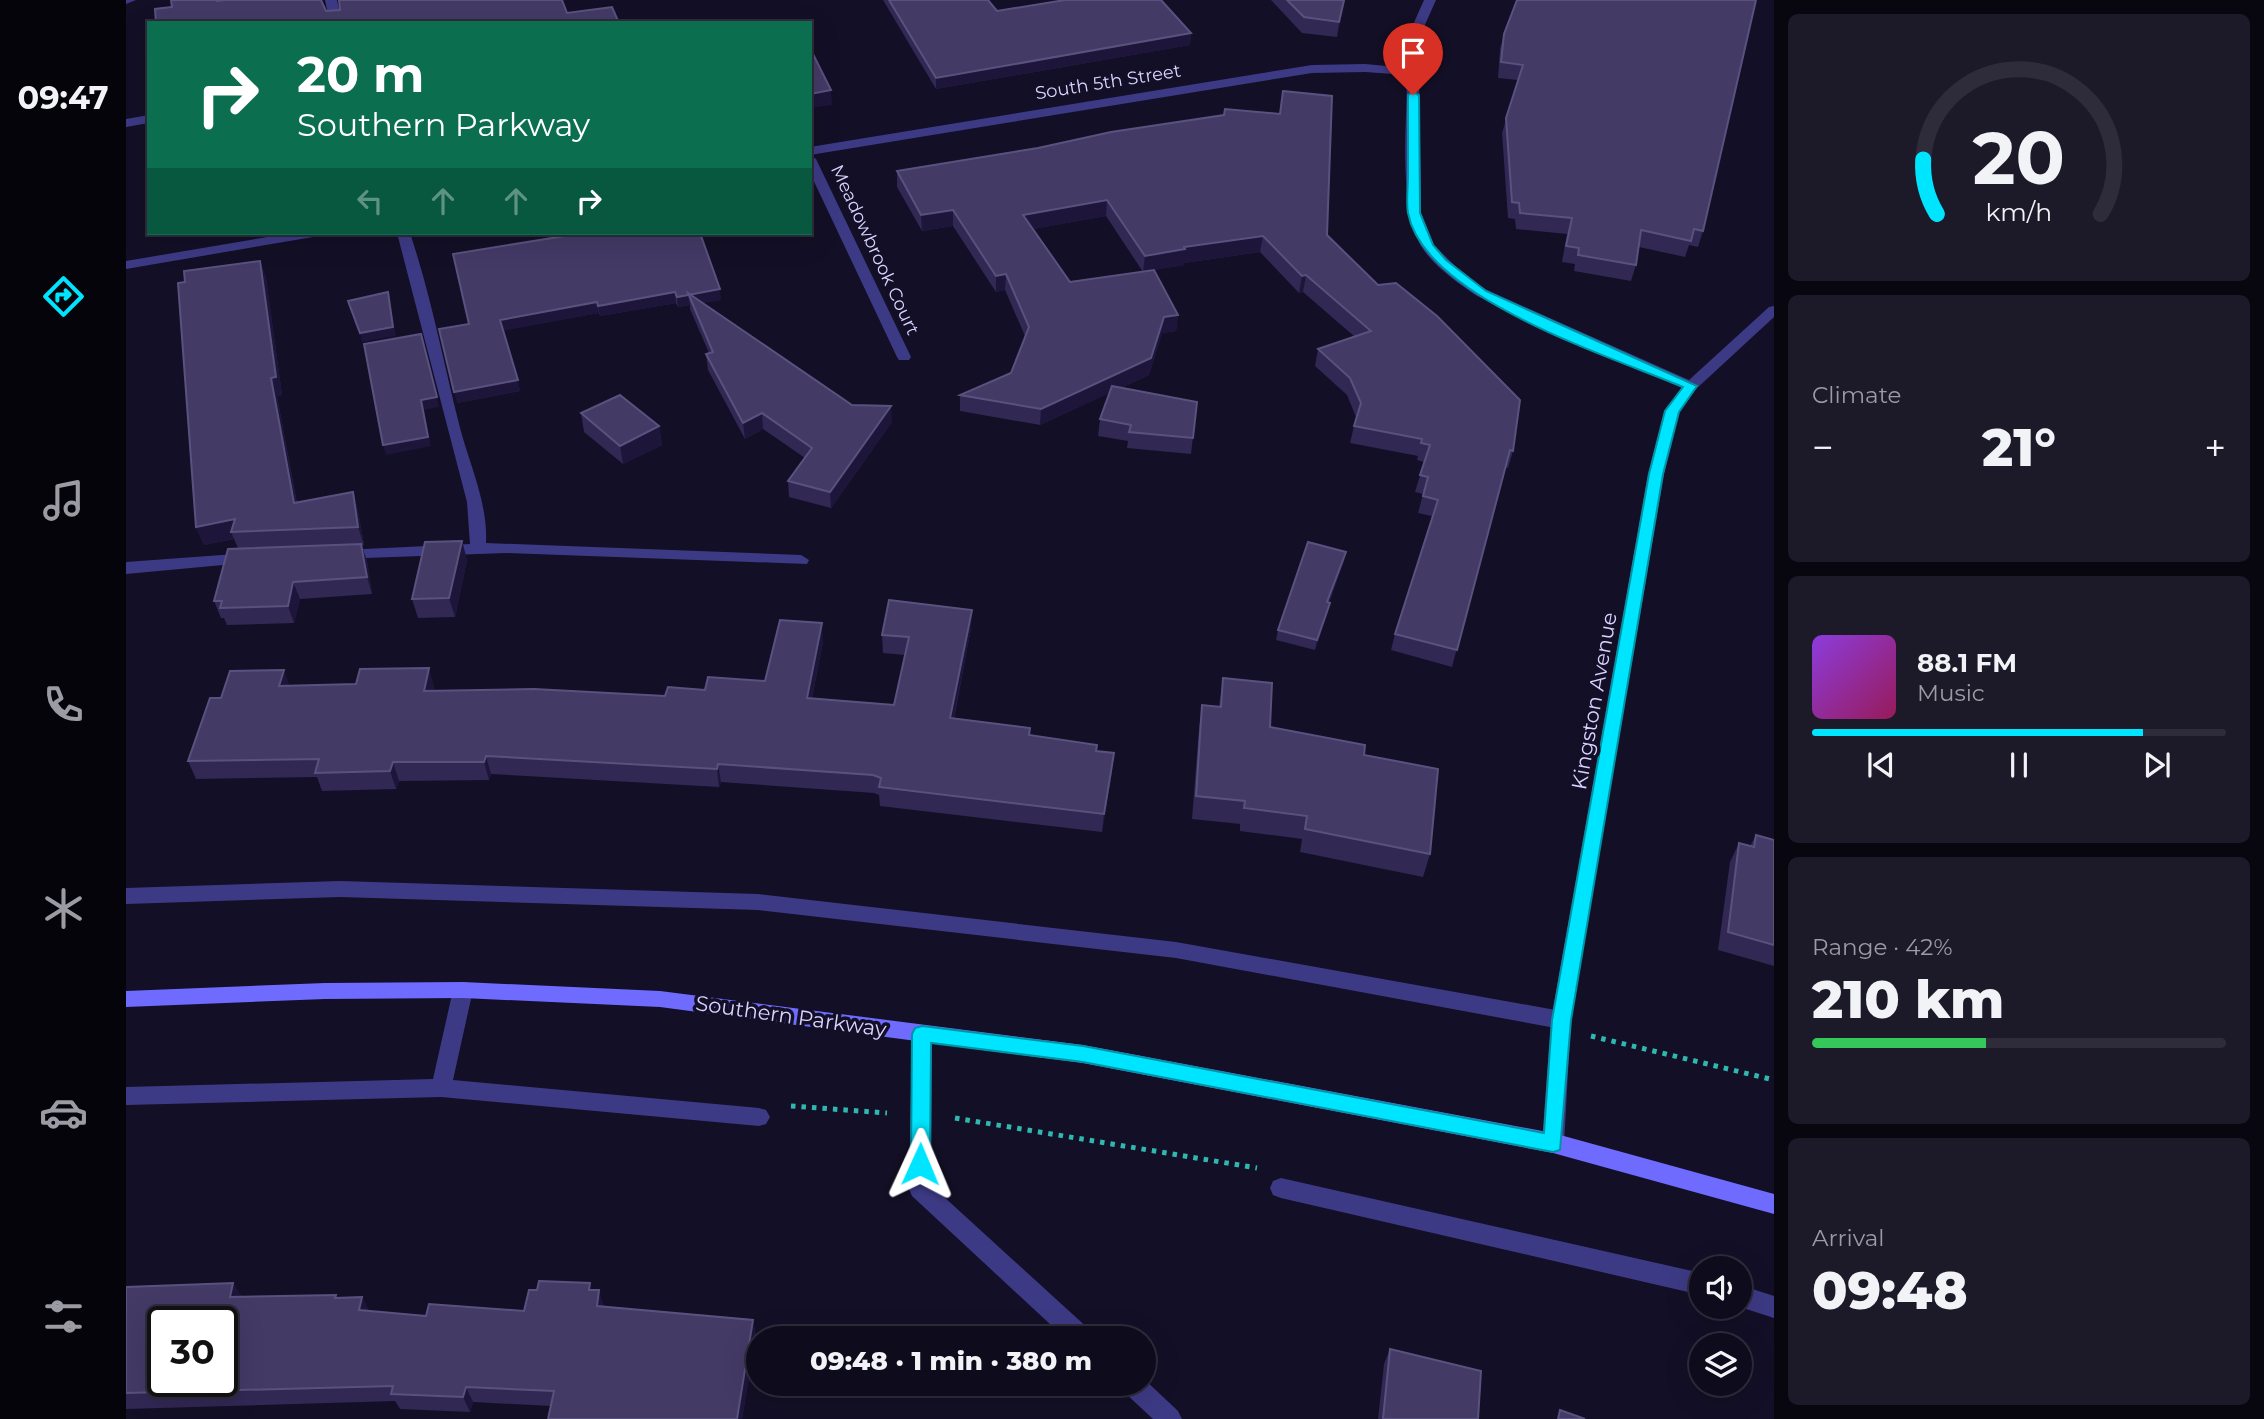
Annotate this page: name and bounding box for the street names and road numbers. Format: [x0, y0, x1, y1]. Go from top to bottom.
street label: South 5th Street [1033, 60, 1183, 104]
street label: Meadowbrook Court [826, 161, 924, 339]
street label: Kingston Avenue [1566, 610, 1622, 792]
street label: Southern Parkway [694, 990, 889, 1042]

